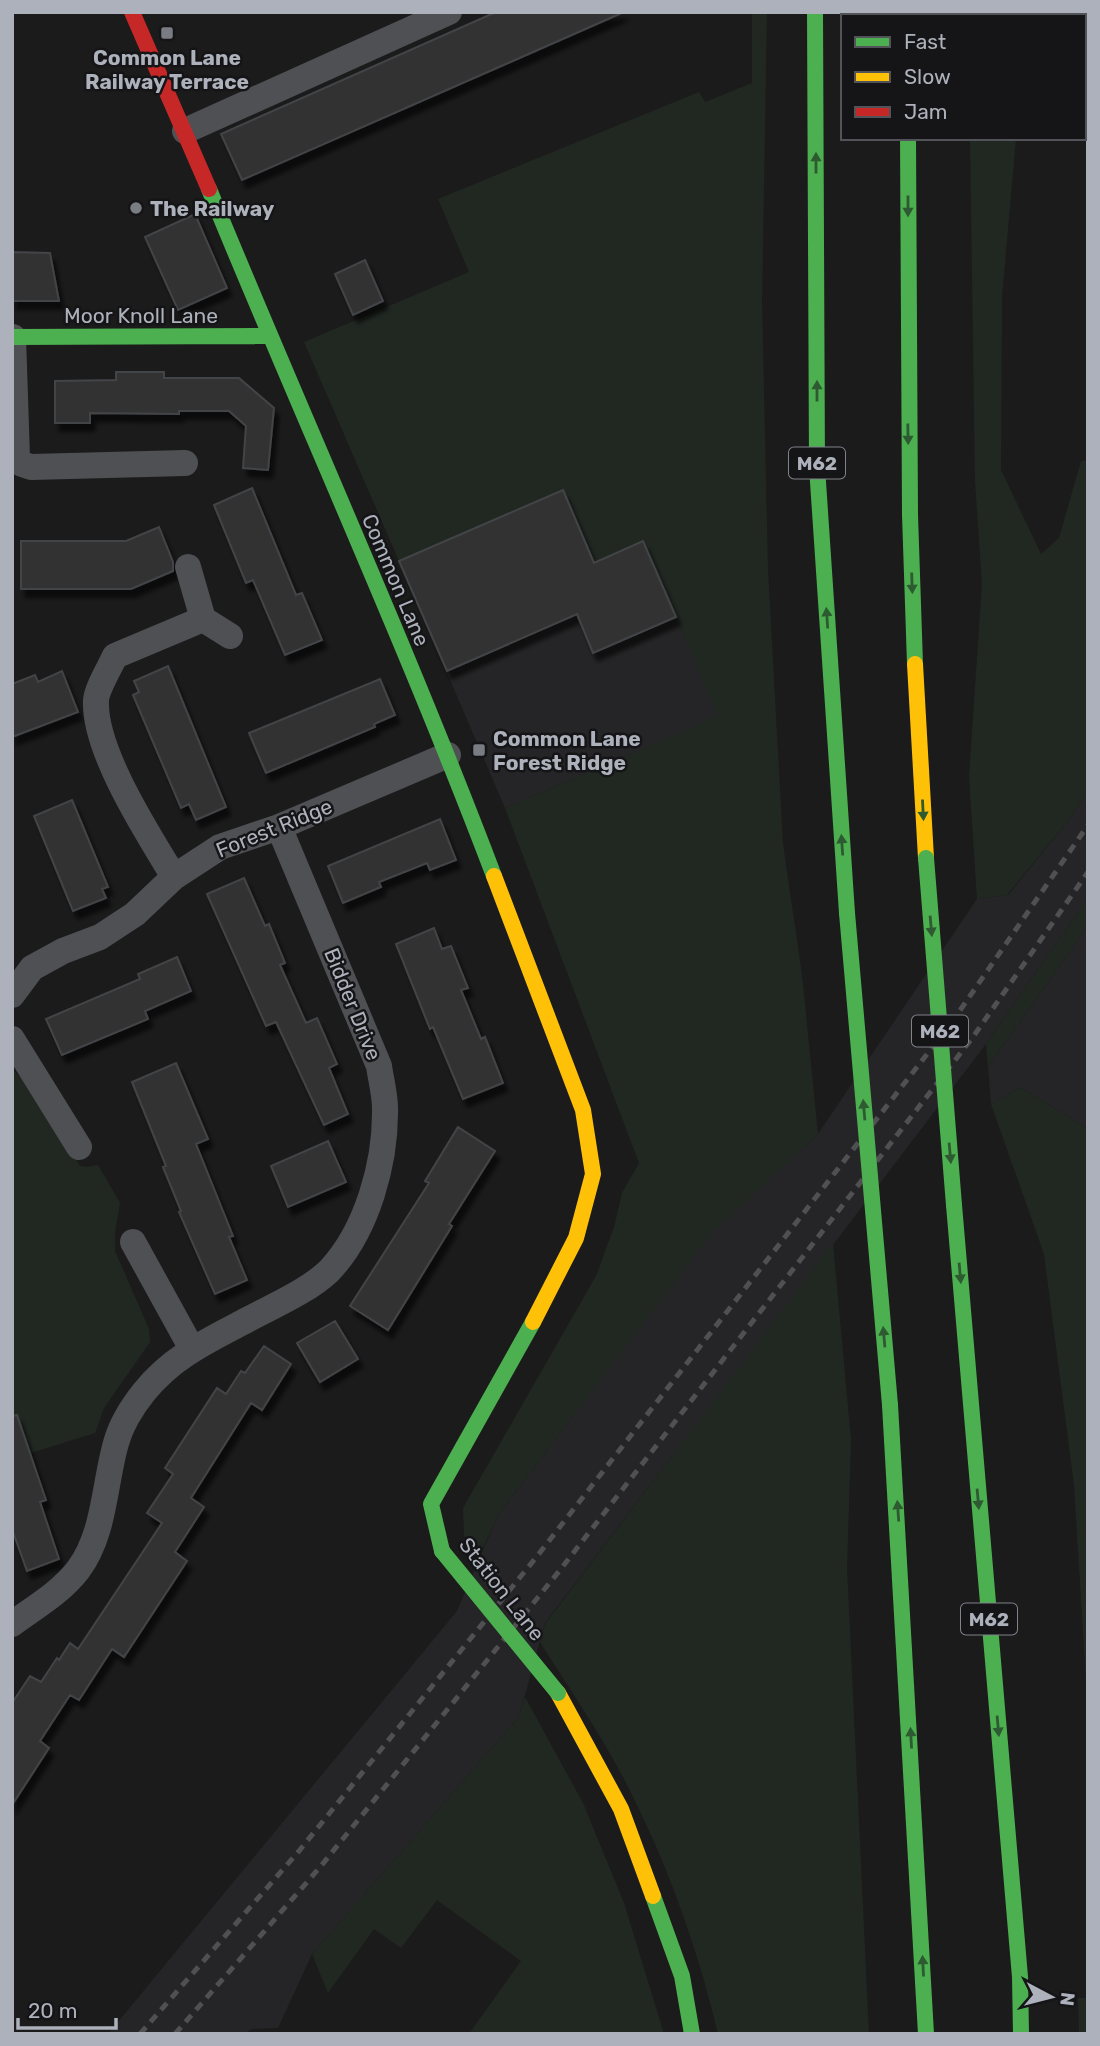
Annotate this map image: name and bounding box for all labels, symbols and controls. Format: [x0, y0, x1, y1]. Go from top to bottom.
legend [841, 14, 1086, 140]
marker: Common Lane Railway Terrace [159, 25, 175, 41]
text: Fast [904, 29, 946, 54]
place label: Common Lane Railway Terrace [85, 45, 249, 94]
text: Slow [904, 64, 951, 89]
text: Jam [904, 99, 948, 124]
one-way arrow [810, 152, 822, 174]
place label: The Railway [150, 196, 275, 221]
one-way arrow [902, 196, 913, 218]
marker: The Railway [128, 200, 144, 216]
street label: Moor Knoll Lane [64, 303, 218, 328]
one-way arrow [811, 380, 823, 402]
one-way arrow [902, 423, 914, 445]
road number: M62 [789, 447, 845, 478]
street label: Common Lane [357, 510, 435, 650]
one-way arrow [907, 572, 918, 594]
one-way arrow [821, 607, 832, 629]
place label: Common Lane Forest Ridge [493, 726, 641, 775]
marker: Common Lane Forest Ridge [471, 742, 487, 758]
street label: Forest Ridge [212, 793, 336, 863]
one-way arrow [918, 799, 929, 821]
one-way arrow [837, 834, 848, 856]
one-way arrow [926, 916, 937, 938]
street label: Bidder Drive [319, 944, 387, 1064]
road number: M62 [912, 1015, 968, 1046]
one-way arrow [858, 1099, 869, 1121]
one-way arrow [945, 1142, 956, 1164]
one-way arrow [955, 1262, 966, 1284]
one-way arrow [878, 1326, 889, 1348]
one-way arrow [973, 1489, 984, 1511]
one-way arrow [892, 1500, 903, 1522]
street label: Station Lane [454, 1532, 550, 1646]
road number: M62 [961, 1604, 1017, 1634]
one-way arrow [993, 1715, 1004, 1737]
one-way arrow [905, 1727, 916, 1749]
one-way arrow [917, 1954, 928, 1976]
north arrow [1016, 1962, 1086, 2032]
scale bar [18, 1986, 116, 2030]
text: N [1055, 1991, 1080, 2007]
text: 20 m [28, 1998, 77, 2023]

